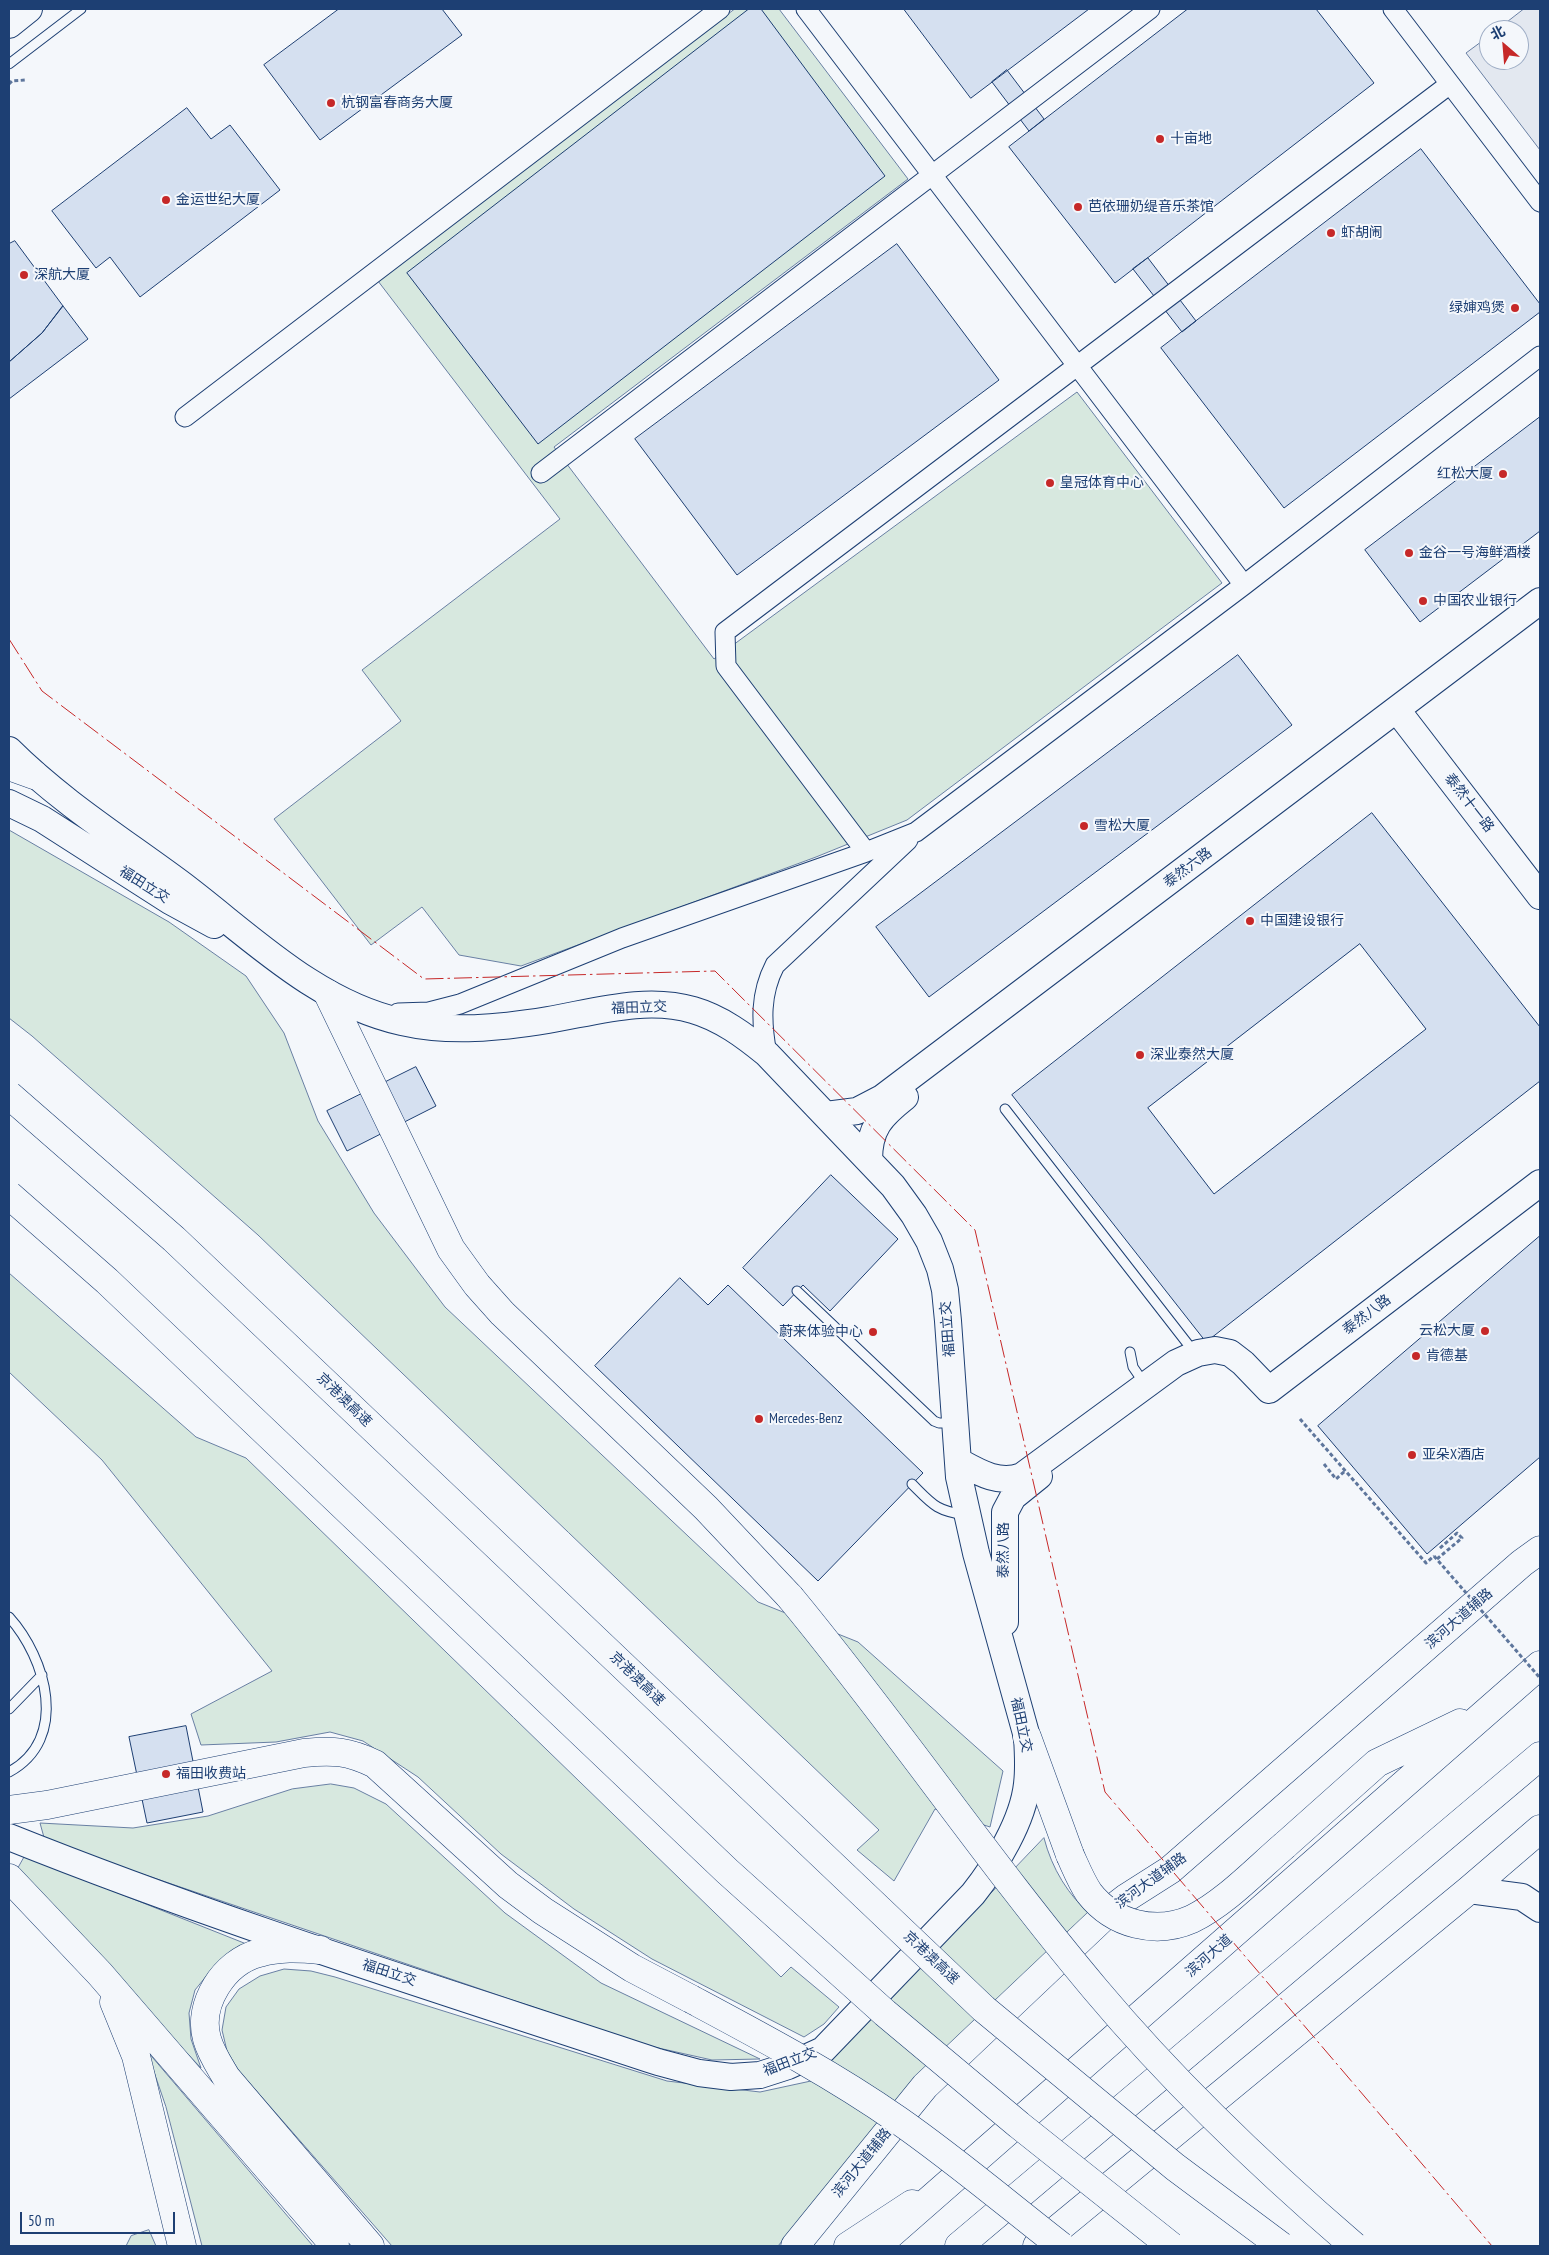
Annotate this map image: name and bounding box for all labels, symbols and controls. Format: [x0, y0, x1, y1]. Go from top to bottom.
north arrow [1479, 20, 1529, 70]
text: 北 [1487, 21, 1508, 44]
place label: 杭钢富春商务大厦 [341, 95, 453, 111]
marker: 杭钢富春商务大厦 [325, 97, 337, 109]
place label: 十亩地 [1170, 131, 1212, 147]
marker: 十亩地 [1154, 133, 1166, 145]
place label: 金运世纪大厦 [176, 192, 260, 208]
marker: 金运世纪大厦 [160, 194, 172, 206]
place label: 芭依珊奶缇音乐茶馆 [1088, 199, 1214, 215]
marker: 芭依珊奶缇音乐茶馆 [1072, 201, 1084, 213]
place label: 虾胡闹 [1341, 225, 1383, 241]
marker: 虾胡闹 [1325, 227, 1337, 239]
place label: 深航大厦 [34, 267, 90, 283]
marker: 深航大厦 [18, 269, 30, 281]
place label: 绿婶鸡煲 [1449, 300, 1505, 316]
marker: 绿婶鸡煲 [1509, 302, 1521, 314]
place label: 红松大厦 [1437, 466, 1493, 482]
marker: 红松大厦 [1497, 468, 1509, 480]
place label: 皇冠体育中心 [1060, 475, 1144, 491]
marker: 皇冠体育中心 [1044, 477, 1056, 489]
place label: 金谷一号海鲜酒楼 [1419, 545, 1531, 561]
marker: 金谷一号海鲜酒楼 [1403, 547, 1415, 559]
place label: 中国农业银行 [1433, 593, 1517, 609]
marker: 中国农业银行 [1417, 595, 1429, 607]
street label: 泰然十一路 [1441, 770, 1497, 836]
place label: 雪松大厦 [1094, 818, 1150, 834]
marker: 雪松大厦 [1078, 820, 1090, 832]
street label: 泰然六路 [1161, 844, 1215, 892]
street label: 福田立交 [116, 863, 172, 907]
place label: 中国建设银行 [1260, 913, 1344, 929]
marker: 中国建设银行 [1244, 915, 1256, 927]
street label: 福田立交 [611, 999, 667, 1017]
place label: 深业泰然大厦 [1150, 1047, 1234, 1063]
marker: 深业泰然大厦 [1134, 1049, 1146, 1061]
street label: 泰然八路 [1340, 1291, 1394, 1339]
street label: 福田立交 [938, 1300, 958, 1358]
place label: 云松大厦 [1419, 1323, 1475, 1339]
place label: 蔚来体验中心 [779, 1324, 863, 1340]
marker: 云松大厦 [1479, 1325, 1491, 1337]
marker: 蔚来体验中心 [867, 1326, 879, 1338]
place label: 肯德基 [1426, 1348, 1468, 1364]
marker: 肯德基 [1410, 1350, 1422, 1362]
street label: 京港澳高速 [313, 1370, 375, 1430]
place label: Mercedes-Benz [769, 1411, 842, 1427]
marker: Mercedes-Benz [753, 1413, 765, 1425]
place label: 亚朵X酒店 [1422, 1447, 1485, 1463]
marker: 亚朵X酒店 [1406, 1449, 1418, 1461]
street label: 泰然八路 [996, 1522, 1012, 1578]
street label: 滨河大道辅路 [1422, 1585, 1496, 1653]
street label: 京港澳高速 [606, 1649, 668, 1709]
street label: 福田立交 [1007, 1696, 1035, 1754]
place label: 福田收费站 [176, 1766, 246, 1782]
marker: 福田收费站 [160, 1768, 172, 1780]
street label: 滨河大道辅路 [1112, 1850, 1190, 1912]
street label: 京港澳高速 [900, 1928, 962, 1988]
street label: 滨河大道 [1182, 1931, 1236, 1981]
street label: 福田立交 [360, 1956, 418, 1990]
street label: 福田立交 [761, 2044, 819, 2080]
street label: 滨河大道辅路 [829, 2125, 895, 2201]
scale bar [22, 2202, 178, 2234]
text: 50 m [28, 2211, 54, 2230]

